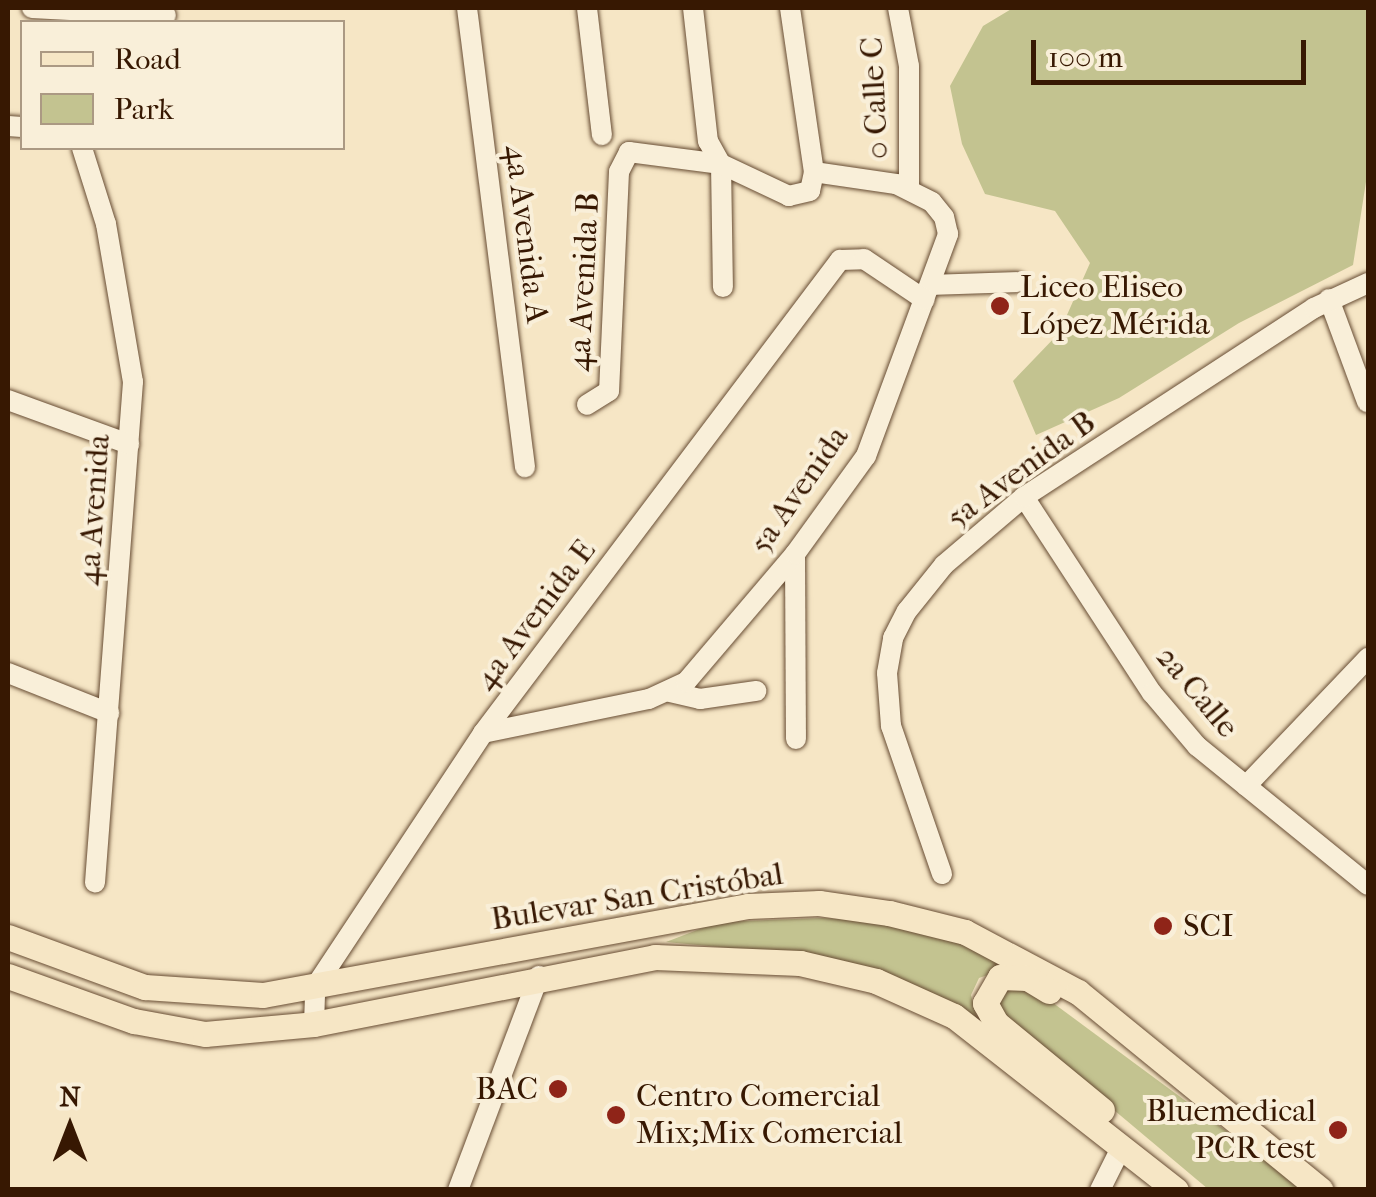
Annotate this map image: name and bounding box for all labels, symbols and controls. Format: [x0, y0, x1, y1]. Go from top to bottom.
legend [20, 20, 345, 150]
scale bar [1036, 20, 1311, 82]
street label: 0 Calle C [853, 36, 897, 160]
text: 100 m [1048, 40, 1123, 75]
text: Road [114, 42, 181, 77]
text: Park [114, 92, 174, 127]
street label: 4a Avenida A [496, 143, 556, 325]
street label: 4a Avenida B [560, 191, 608, 373]
place label: Liceo Eliseo López Mérida [1020, 269, 1210, 344]
marker: Liceo Eliseo López Mérida [989, 295, 1011, 317]
street label: 5a Avenida B [939, 403, 1103, 537]
street label: 5a Avenida [741, 419, 857, 561]
street label: 4a Avenida [70, 433, 118, 587]
street label: 4a Avenida E [466, 532, 604, 698]
street label: 2a Calle [1148, 638, 1246, 746]
street label: Bulevar San Cristóbal [488, 855, 786, 939]
place label: SCI [1183, 907, 1234, 945]
marker: SCI [1152, 915, 1174, 937]
place label: BAC [476, 1070, 538, 1108]
north arrow [20, 1077, 120, 1177]
marker: BAC [547, 1078, 569, 1100]
place label: Centro Comercial Mix;Mix Comercial [636, 1078, 902, 1153]
text: N [59, 1080, 81, 1113]
place label: Bluemedical PCR test [1146, 1093, 1316, 1168]
marker: Centro Comercial Mix;Mix Comercial [605, 1104, 627, 1126]
marker: Bluemedical PCR test [1325, 1117, 1351, 1143]

